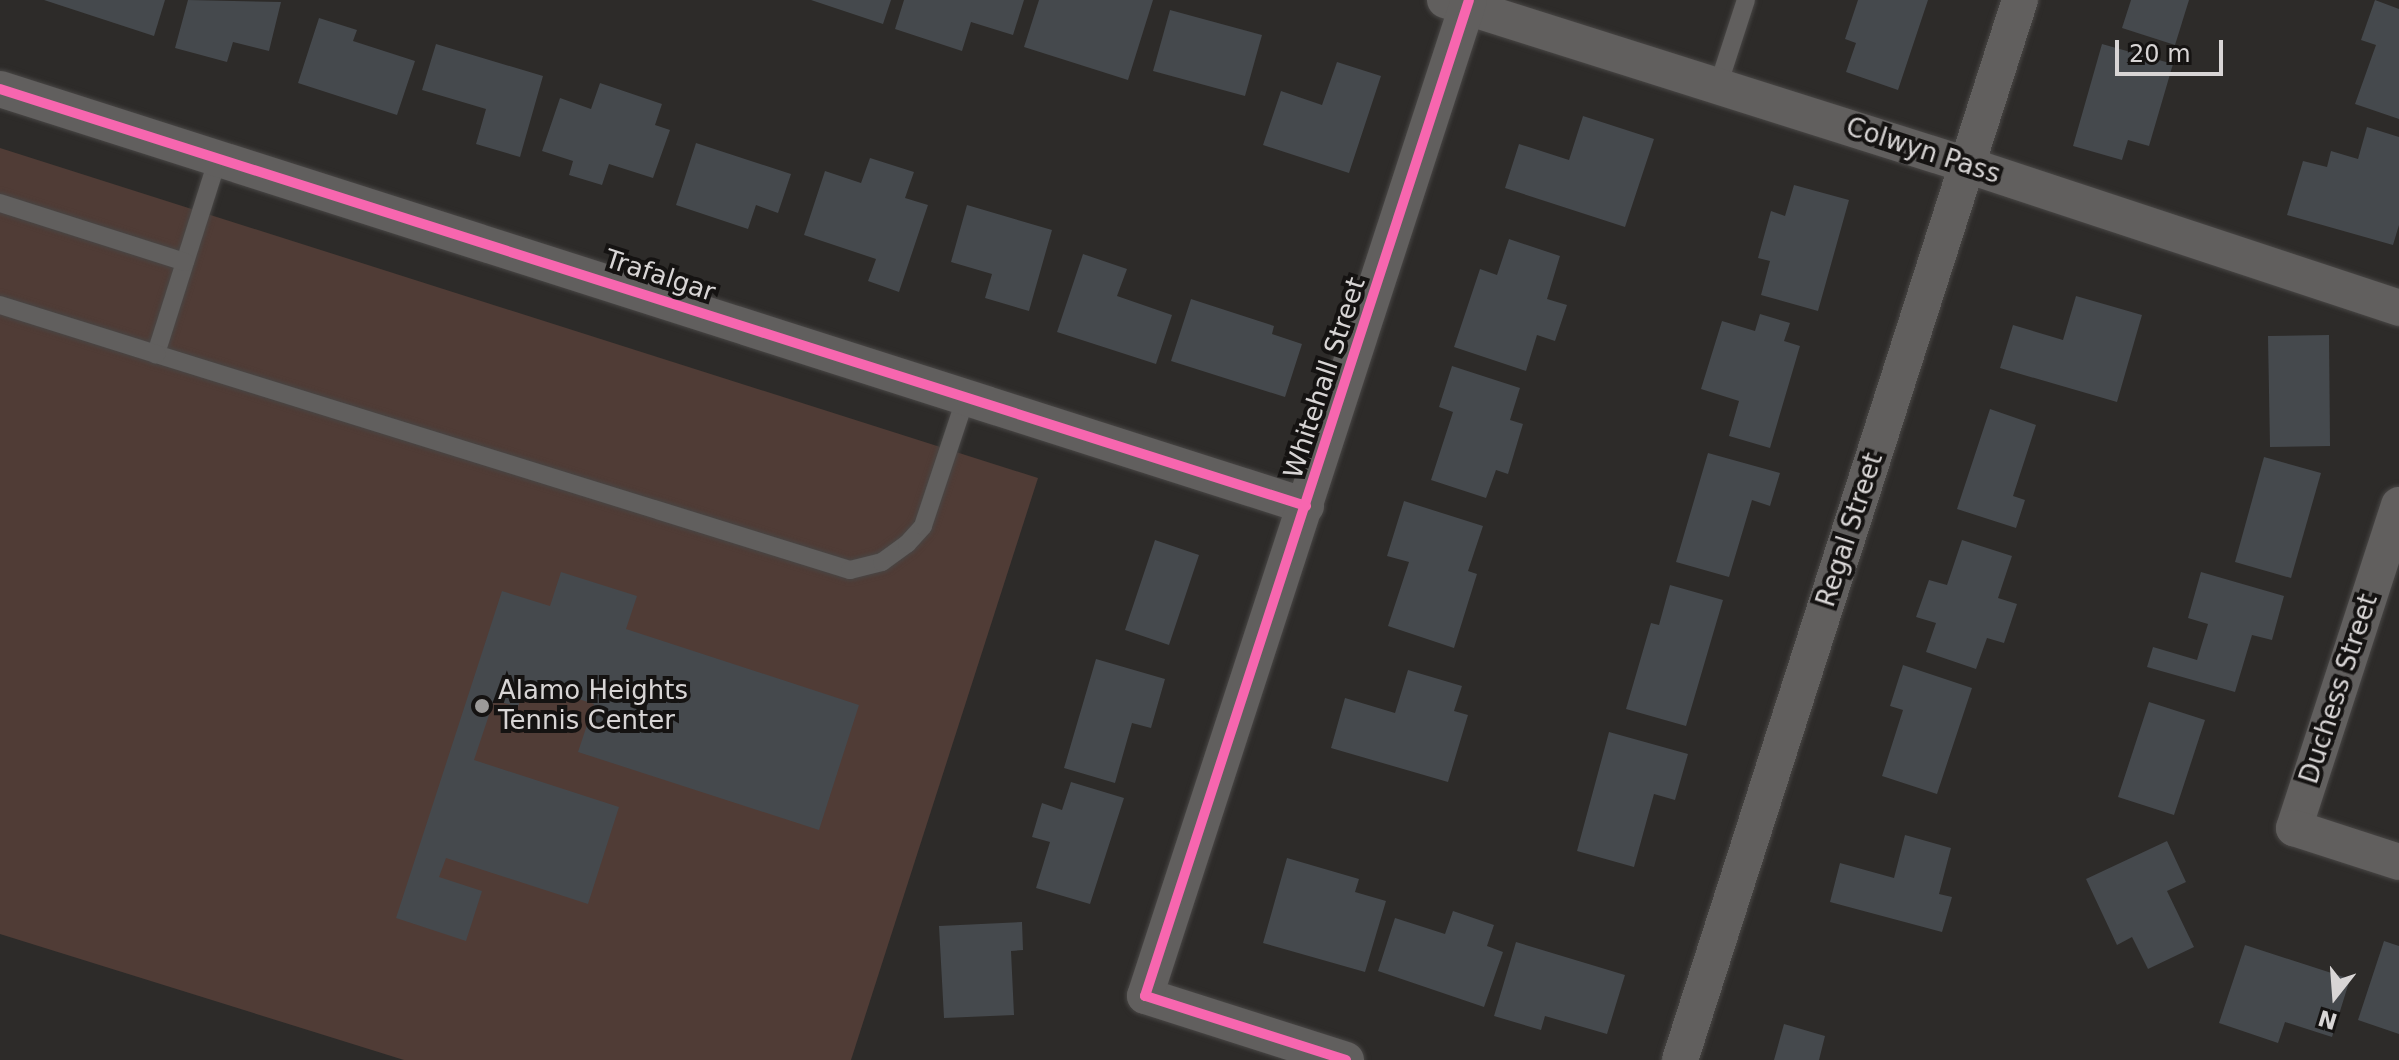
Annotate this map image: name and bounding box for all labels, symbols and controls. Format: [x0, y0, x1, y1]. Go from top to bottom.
scale bar [2119, 24, 2227, 74]
text: 20 m [2129, 40, 2191, 68]
street label: Colwyn Pass [1842, 111, 2004, 191]
street label: Trafalgar [601, 244, 719, 308]
street label: Whitehall Street [1278, 273, 1372, 483]
street label: Regal Street [1810, 449, 1890, 611]
street label: Duchess Street [2294, 590, 2384, 788]
place label: Alamo Heights Tennis Center [498, 675, 688, 736]
marker: Alamo Heights Tennis Center [473, 697, 491, 715]
north arrow [2295, 956, 2375, 1036]
text: N [2315, 1005, 2340, 1034]

